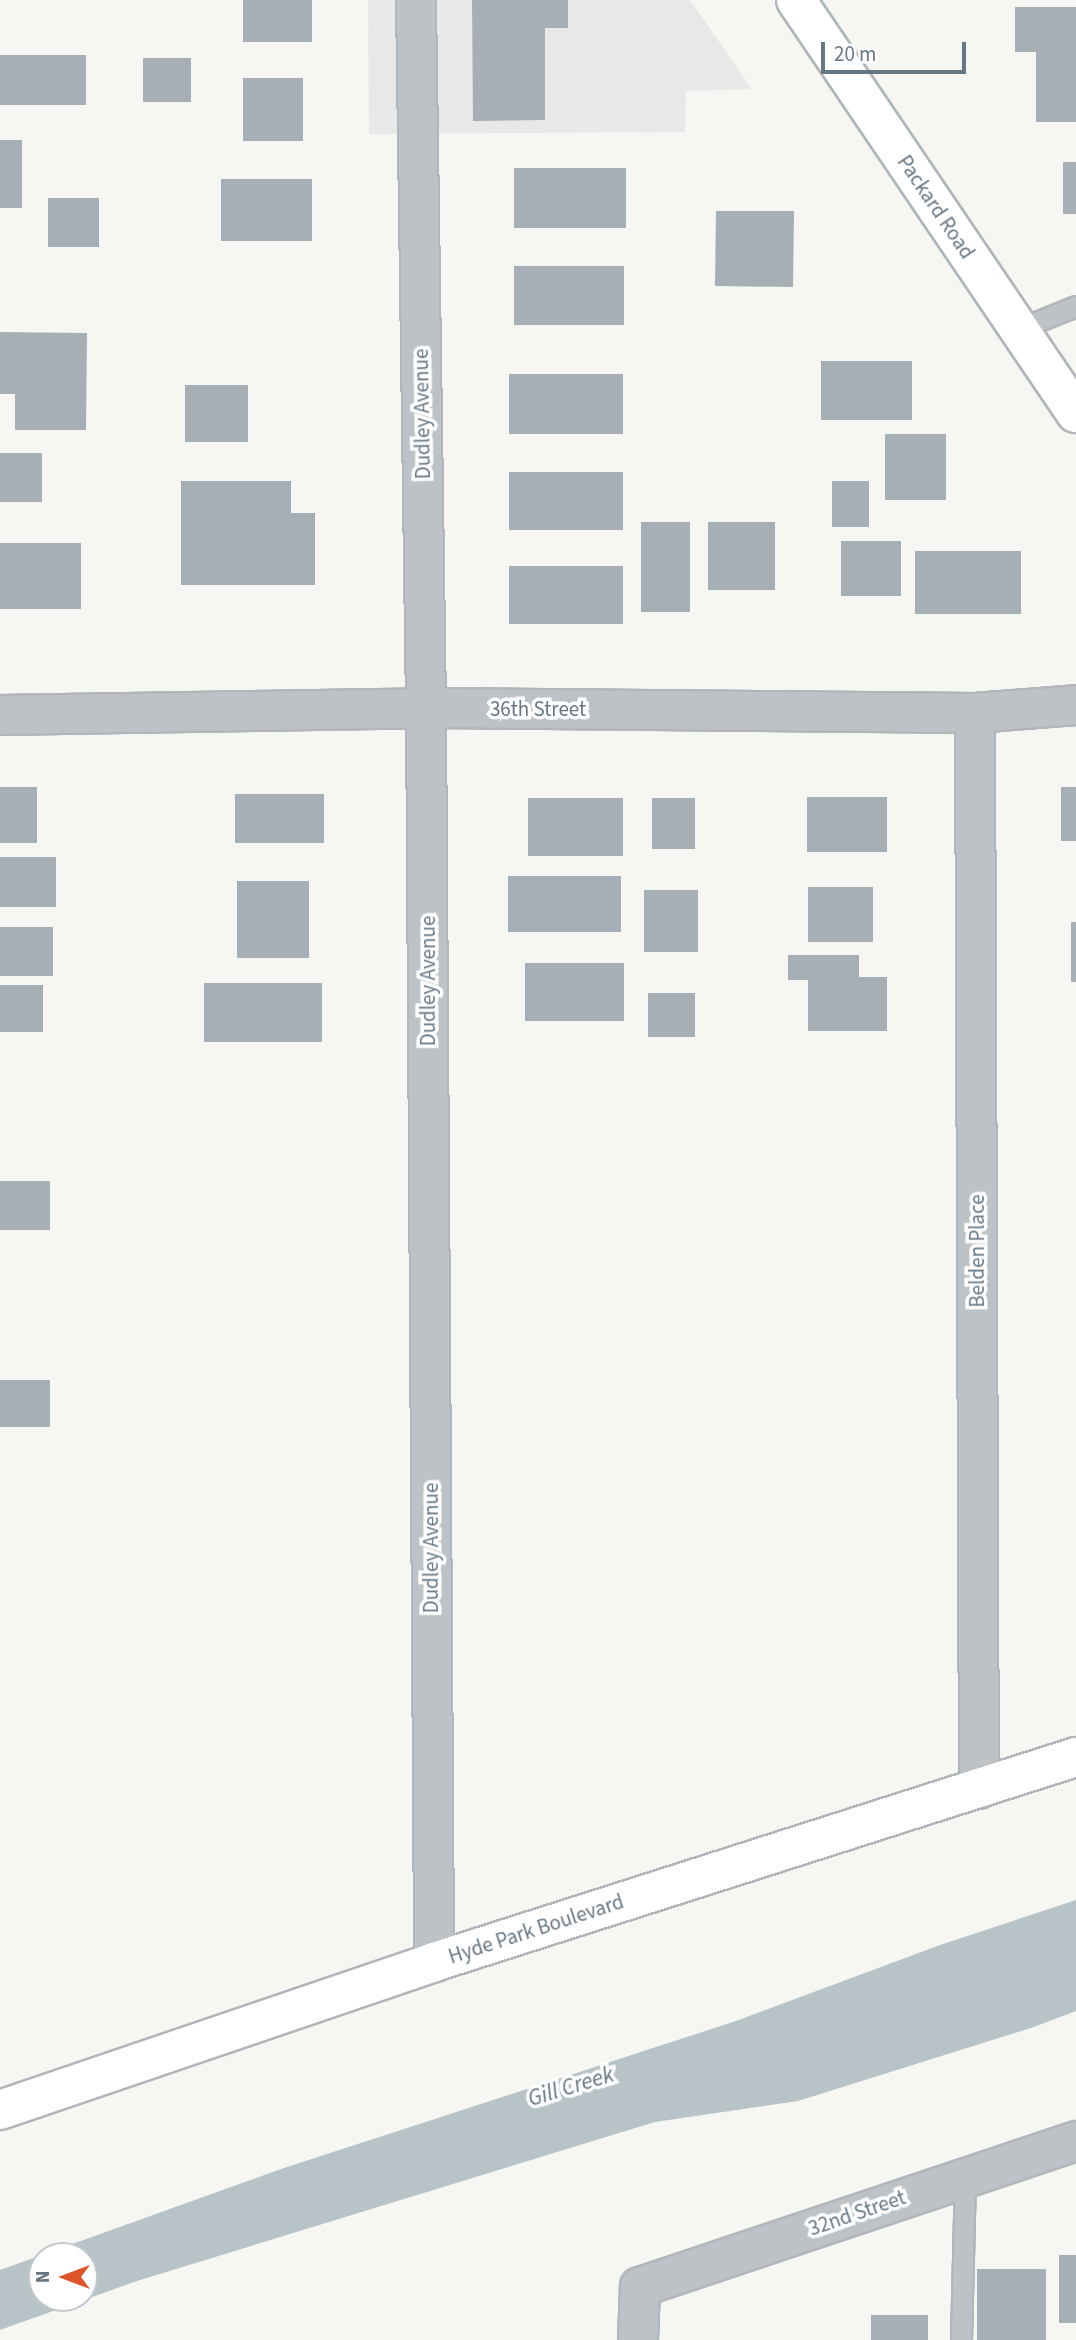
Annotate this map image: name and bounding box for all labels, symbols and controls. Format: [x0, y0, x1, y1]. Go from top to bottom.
scale bar [824, 28, 969, 72]
text: 20 m [834, 39, 876, 69]
street label: Packard Road [892, 150, 980, 264]
street label: Dudley Avenue [408, 348, 436, 480]
street label: 36th Street [490, 696, 586, 722]
street label: Dudley Avenue [415, 916, 441, 1046]
street label: Belden Place [964, 1194, 990, 1308]
street label: Dudley Avenue [418, 1483, 444, 1613]
street label: Hyde Park Boulevard [445, 1889, 627, 1969]
water label: Gill Creek [525, 2061, 617, 2113]
street label: 32nd Street [805, 2185, 909, 2241]
north arrow [28, 2242, 98, 2312]
text: N [30, 2271, 57, 2283]

